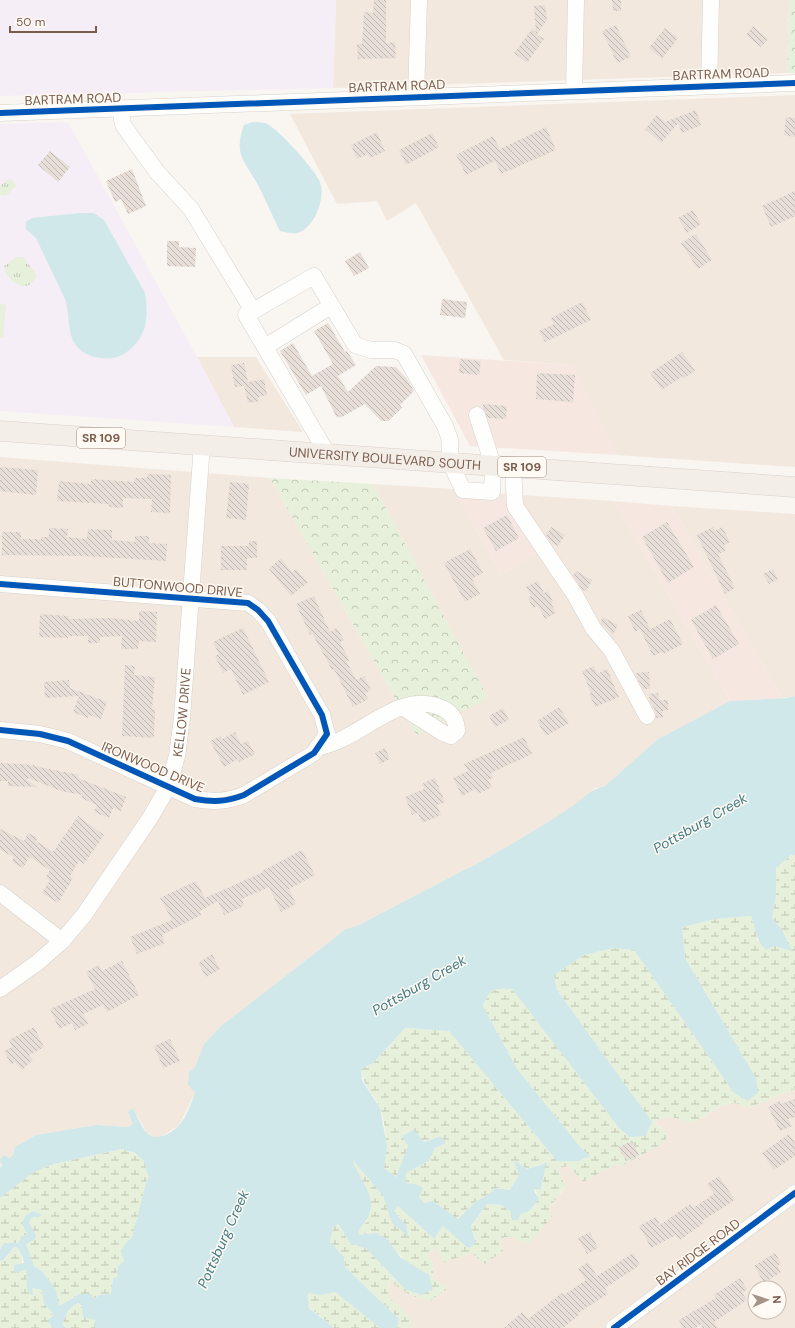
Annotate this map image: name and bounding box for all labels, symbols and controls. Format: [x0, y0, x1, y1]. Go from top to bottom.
scale bar [10, 8, 96, 34]
text: 50 m [16, 14, 45, 30]
street label: BARTRAM ROAD [672, 64, 770, 84]
street label: BARTRAM ROAD [348, 76, 446, 96]
street label: BARTRAM ROAD [24, 89, 122, 109]
road number: SR 109 [77, 428, 125, 448]
street label: UNIVERSITY BOULEVARD SOUTH [288, 443, 482, 473]
road number: SR 109 [498, 457, 546, 477]
street label: BUTTONWOOD DRIVE [112, 573, 244, 601]
street label: KELLOW DRIVE [168, 667, 194, 758]
street label: IRONWOOD DRIVE [99, 738, 207, 796]
water label: Pottsburg Creek [650, 788, 751, 857]
water label: Pottsburg Creek [369, 950, 470, 1019]
water label: Pottsburg Creek [193, 1186, 253, 1291]
street label: BAY RIDGE ROAD [652, 1215, 744, 1289]
north arrow [747, 1280, 787, 1320]
text: N [770, 1295, 784, 1304]

